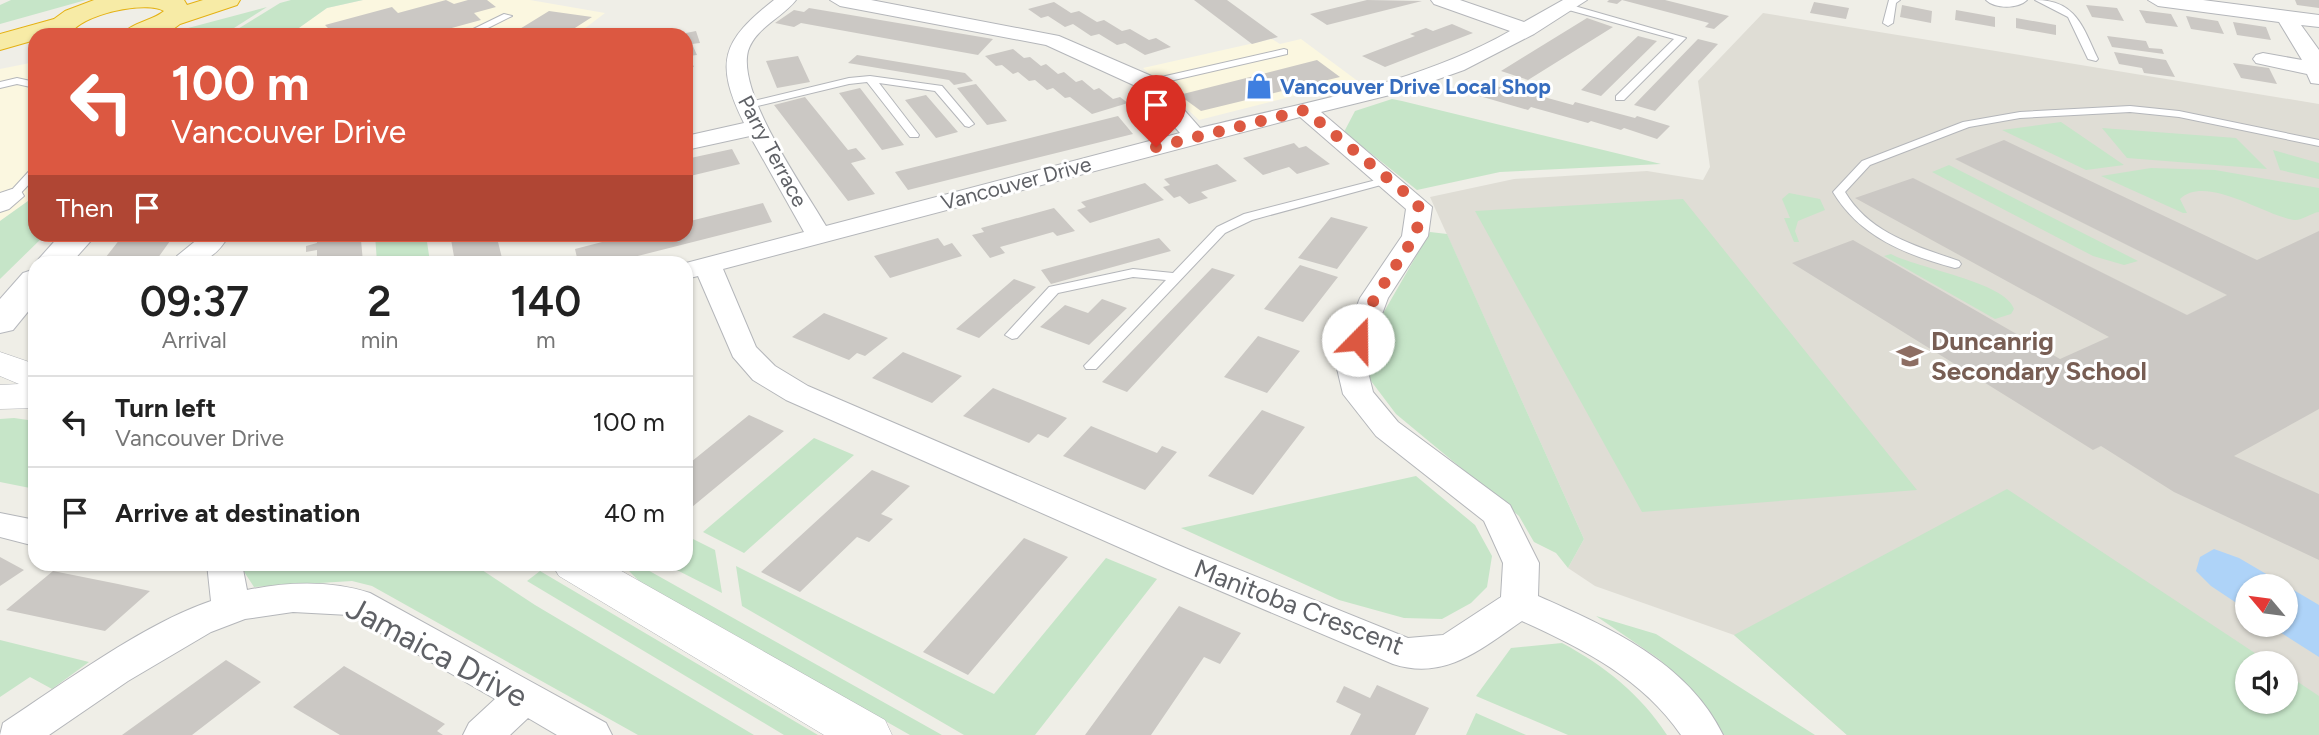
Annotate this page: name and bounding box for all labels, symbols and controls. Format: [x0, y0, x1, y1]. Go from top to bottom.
text: 100 m [171, 53, 310, 112]
icon: left [56, 56, 147, 147]
shop icon: Vancouver Drive Local Shop [1244, 71, 1274, 101]
place label: Vancouver Drive Local Shop [1280, 74, 1551, 99]
pin [1126, 75, 1186, 147]
icon: arrive [1137, 86, 1175, 124]
street label: Parry Terrace [733, 91, 813, 211]
text: Vancouver Drive [171, 113, 406, 151]
street label: Vancouver Drive [938, 151, 1094, 215]
icon: arrive [128, 189, 166, 227]
text: Then [56, 192, 114, 224]
text: 09:37 [140, 276, 249, 327]
text: 2 [368, 276, 392, 327]
text: 140 [510, 276, 581, 327]
position arrow [1321, 303, 1395, 377]
place label: Duncanrig Secondary School [1931, 325, 2147, 387]
text: Arrival [162, 326, 227, 354]
text: min [361, 326, 398, 354]
text: m [536, 326, 555, 354]
school or university icon: Duncanrig Secondary School [1895, 341, 1925, 371]
text: Turn left [115, 392, 216, 424]
icon: left [56, 403, 94, 441]
text: 100 m [592, 406, 665, 438]
text: Vancouver Drive [115, 424, 284, 452]
icon: arrive [56, 494, 94, 532]
text: Arrive at destination [115, 497, 360, 529]
text: 40 m [604, 497, 665, 529]
street label: Manitoba Crescent [1190, 552, 1409, 662]
north arrow [2235, 574, 2298, 637]
map controls [2235, 574, 2298, 714]
street label: Jamaica Drive [340, 588, 534, 716]
button: sound [2235, 651, 2298, 714]

